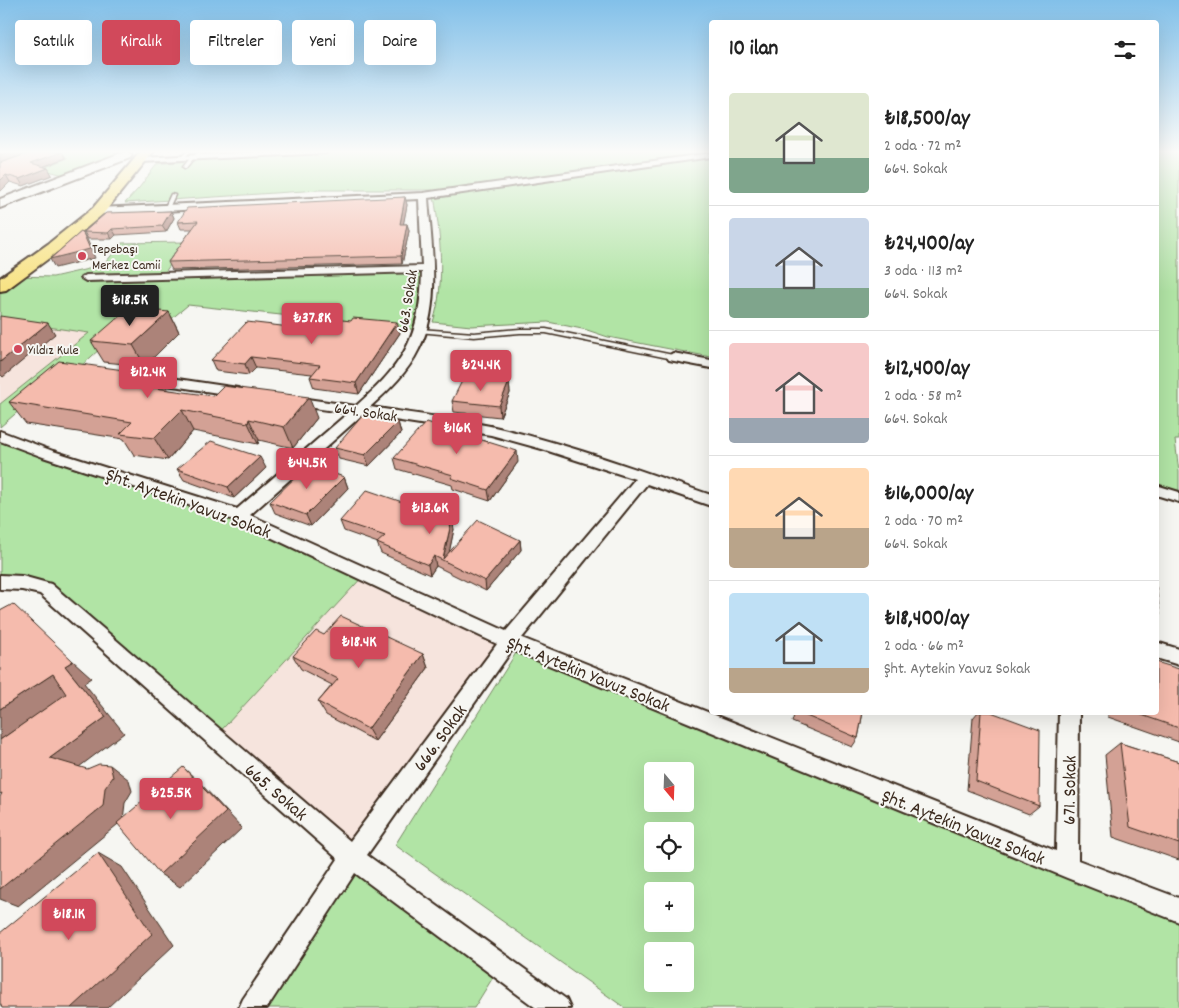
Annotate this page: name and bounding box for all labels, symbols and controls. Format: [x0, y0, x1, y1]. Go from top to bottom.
chip: Satılık [15, 20, 92, 65]
chip: Kiralık [102, 20, 180, 65]
chip: Filtreler [190, 20, 282, 65]
chip: Yeni [292, 20, 354, 65]
chip: Daire [364, 20, 436, 65]
text: 10 ilan [729, 35, 778, 65]
icon: filters [1111, 36, 1139, 64]
text: ₺18,500/ay [884, 105, 970, 135]
icon: home [769, 113, 829, 173]
text: 2 oda · 72 m² [884, 135, 961, 158]
text: 664. Sokak [884, 158, 947, 181]
text: ₺24,400/ay [884, 230, 974, 260]
icon: home [769, 238, 829, 298]
place label: Tepebaşı Merkez Camii [92, 240, 161, 276]
marker: Tepebaşı Merkez Camii [76, 250, 88, 262]
text: 3 oda · 113 m² [884, 260, 962, 283]
street label: 663. Sokak [392, 268, 425, 335]
text: 664. Sokak [884, 283, 947, 306]
pin: ₺18.5K [89, 284, 171, 327]
text: ₺18.5K [112, 289, 148, 312]
pin: ₺37.8K [271, 302, 353, 345]
text: ₺37.8K [293, 307, 331, 330]
place label: Yıldız Kule [28, 341, 79, 361]
marker: Yıldız Kule [12, 343, 24, 355]
pin: ₺24.4K [440, 350, 522, 392]
text: ₺24.4K [461, 354, 501, 377]
text: ₺12,400/ay [884, 355, 969, 385]
pin: ₺12.4K [107, 356, 189, 399]
text: ₺12.4K [130, 361, 166, 384]
icon: home [769, 363, 829, 423]
text: 2 oda · 58 m² [884, 385, 962, 408]
street label: 664. Sokak [333, 398, 399, 429]
text: 664. Sokak [884, 408, 947, 431]
pin: ₺16K [427, 412, 487, 455]
text: ₺16K [443, 417, 471, 440]
pin: ₺44.5K [266, 448, 348, 490]
text: ₺44.5K [287, 452, 327, 475]
street label: Şht. Aytekin Yavuz Sokak [102, 463, 274, 548]
text: ₺16,000/ay [884, 480, 973, 510]
icon: home [769, 488, 829, 548]
pin: ₺13.6K [389, 492, 471, 535]
text: ₺13.6K [411, 497, 449, 520]
text: 2 oda · 70 m² [884, 510, 963, 533]
text: 664. Sokak [884, 533, 947, 556]
text: ₺18,400/ay [884, 605, 969, 635]
icon: home [769, 613, 829, 673]
pin: ₺18.4K [318, 626, 400, 669]
text: ₺18.4K [341, 631, 377, 654]
street label: Şht. Aytekin Yavuz Sokak [502, 631, 673, 721]
text: 2 oda · 66 m² [884, 635, 964, 658]
text: Şht. Aytekin Yavuz Sokak [884, 658, 1030, 681]
street label: 666. Sokak [408, 700, 475, 778]
street label: 671. Sokak [1057, 755, 1086, 825]
street label: 665. Sokak [237, 758, 312, 829]
north arrow [644, 762, 694, 812]
map controls [644, 762, 694, 992]
pin: ₺25.5K [130, 778, 212, 820]
text: ₺25.5K [151, 782, 191, 805]
street label: Şht. Aytekin Yavuz Sokak [877, 784, 1048, 874]
button: locate [644, 822, 694, 872]
button: + [644, 882, 694, 932]
pin: ₺18.1K [28, 898, 110, 941]
text: ₺18.1K [53, 903, 85, 926]
button: − [644, 942, 694, 992]

